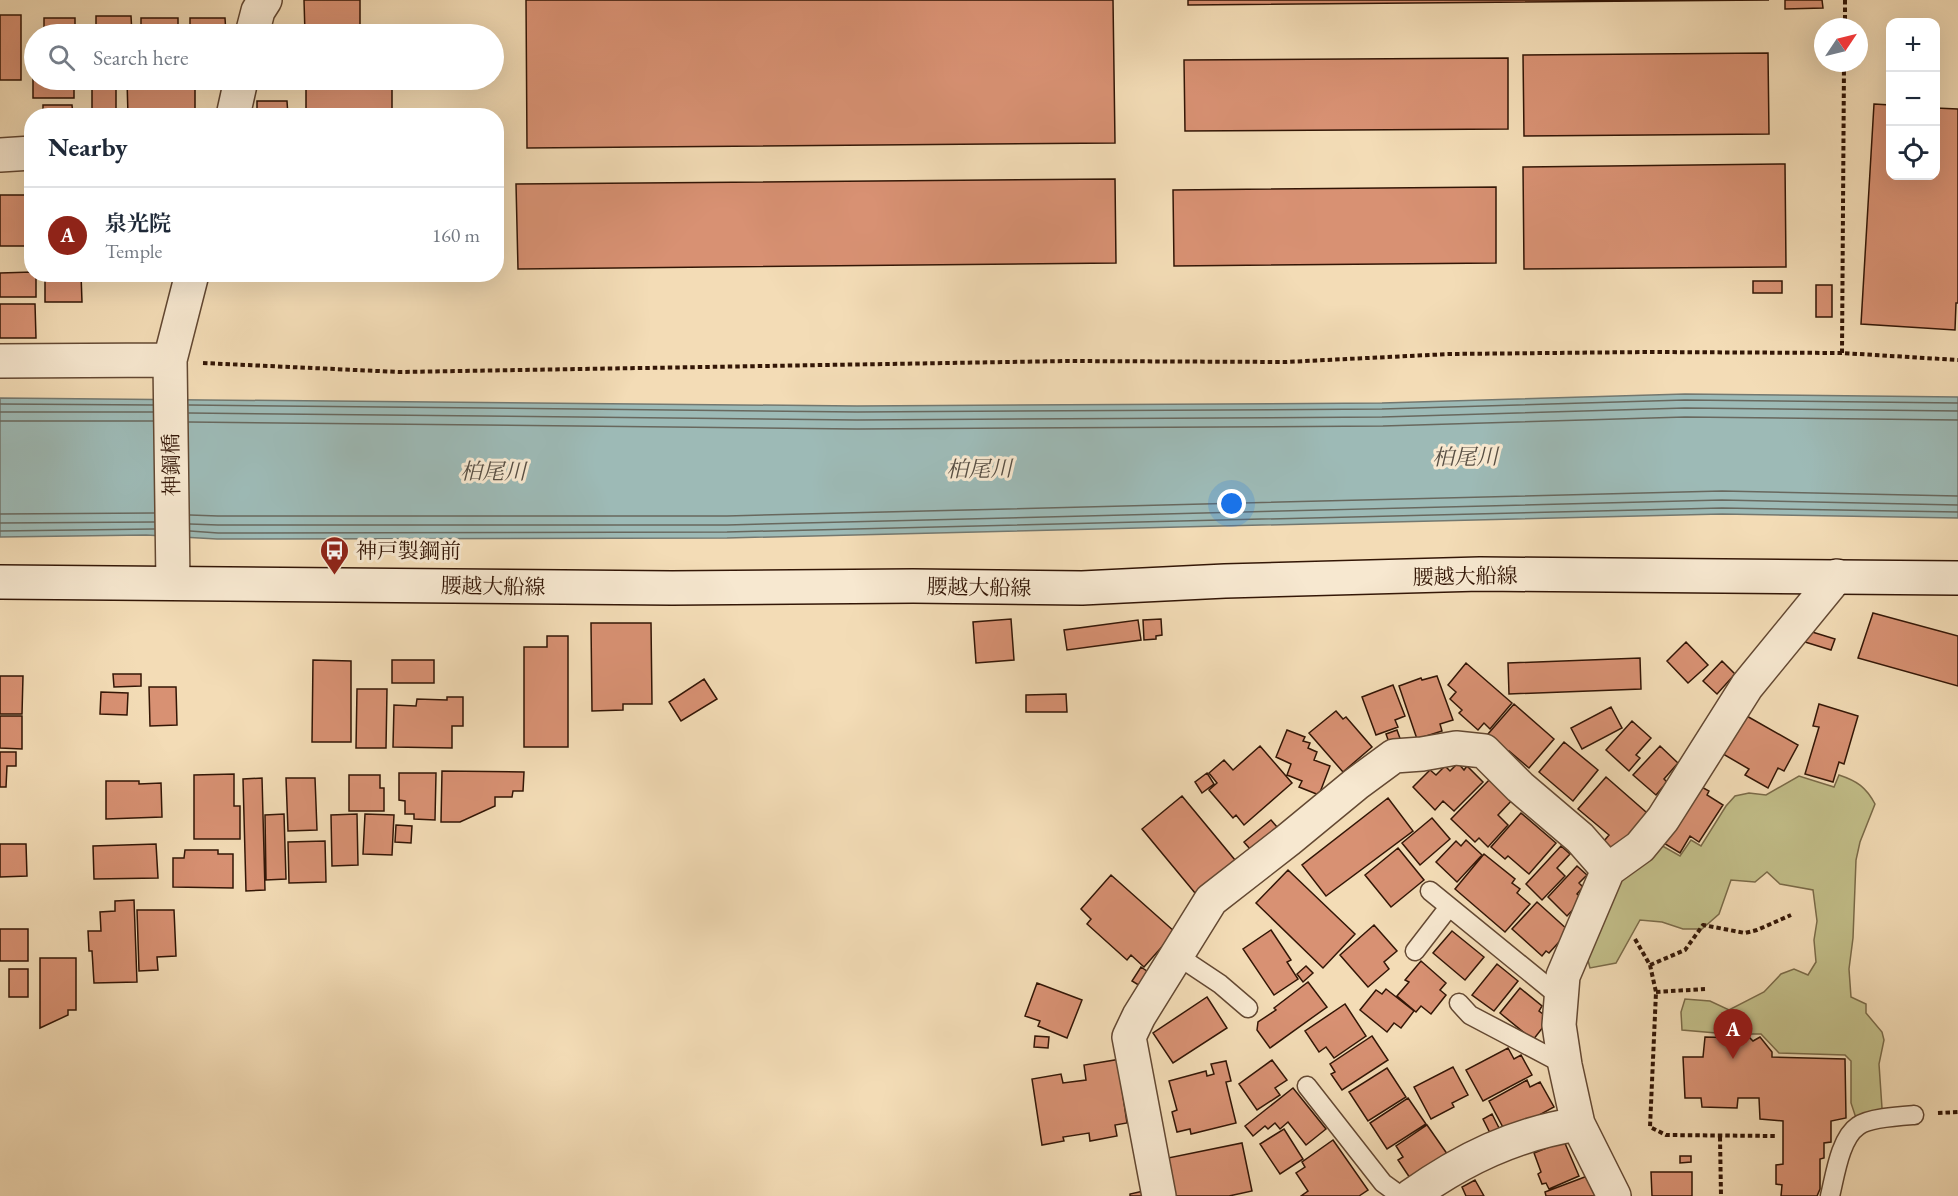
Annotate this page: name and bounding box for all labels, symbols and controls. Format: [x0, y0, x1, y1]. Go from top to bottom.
north arrow [1814, 18, 1868, 72]
map controls [1886, 18, 1940, 180]
button: + [1886, 18, 1940, 72]
search box [24, 24, 504, 90]
icon: search [45, 41, 78, 74]
text: Search here [93, 43, 188, 72]
button: − [1886, 72, 1940, 126]
button: locate [1886, 126, 1940, 180]
text: Nearby [48, 130, 128, 164]
text: 泉光院 [105, 209, 171, 238]
text: A [60, 222, 75, 248]
text: 160 m [432, 222, 480, 248]
text: Temple [105, 238, 162, 264]
street label: 神鋼橋 [157, 433, 185, 497]
water label: 柏尾川 [1432, 442, 1500, 472]
water label: 柏尾川 [946, 454, 1014, 484]
water label: 柏尾川 [460, 457, 528, 486]
your location [1217, 489, 1246, 518]
bus stop icon: 神戸製鋼前 [319, 534, 351, 576]
place label: 神戸製鋼前 [356, 537, 461, 564]
street label: 腰越大船線 [1412, 562, 1518, 590]
street label: 腰越大船線 [440, 572, 546, 600]
street label: 腰越大船線 [926, 573, 1032, 601]
pin: A [1714, 1010, 1752, 1059]

